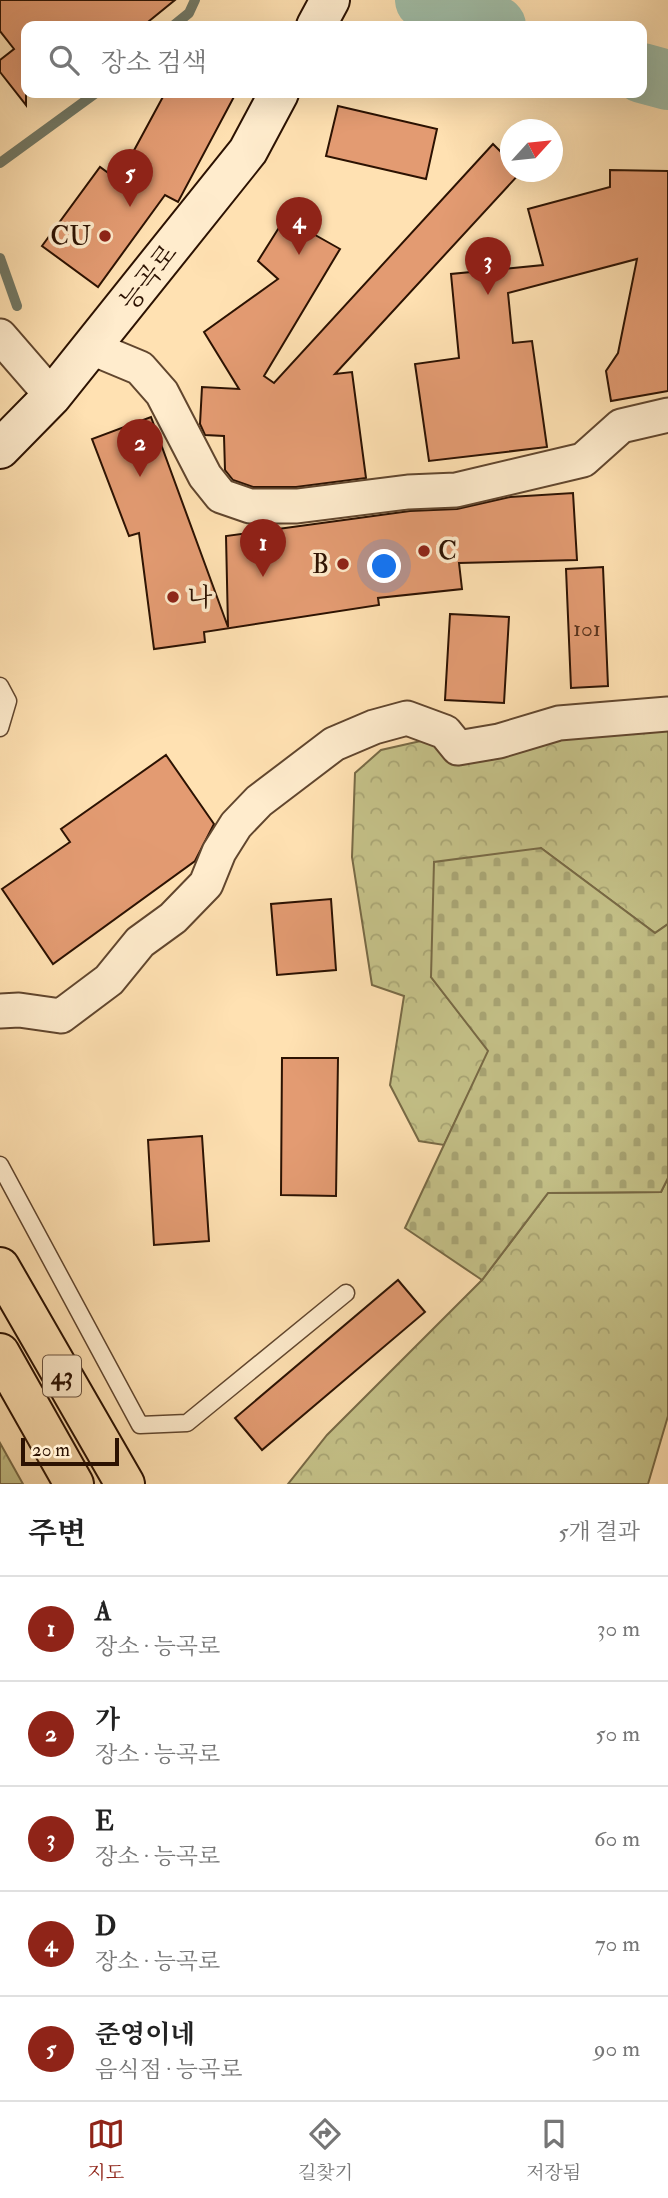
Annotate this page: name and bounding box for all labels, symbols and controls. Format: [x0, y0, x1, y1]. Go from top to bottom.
search box [21, 21, 647, 98]
icon: search [45, 41, 83, 79]
text: 장소 검색 [101, 47, 207, 79]
north arrow [500, 119, 563, 182]
pin: 5 [107, 149, 153, 207]
pin: 4 [276, 197, 322, 255]
place label: CU [50, 221, 91, 253]
marker: CU [97, 228, 113, 244]
pin: 3 [465, 237, 511, 295]
street label: 능곡로 [113, 238, 185, 317]
pin: 2 [117, 419, 163, 477]
pin: 1 [240, 519, 286, 577]
place label: C [438, 536, 457, 568]
marker: C [416, 543, 432, 559]
place label: B [312, 549, 329, 581]
your location [367, 549, 401, 583]
marker: B [335, 556, 351, 572]
place label: 나 [187, 582, 213, 614]
marker: 나 [165, 589, 181, 605]
house number: 101 [573, 614, 601, 643]
road number: 43 [43, 1356, 81, 1396]
scale bar [21, 1435, 119, 1467]
text: 20 m [32, 1438, 70, 1462]
text: 주변 [28, 1515, 86, 1552]
text: 5개 결과 [558, 1517, 640, 1546]
text: A [95, 1596, 112, 1628]
text: 1 [47, 1614, 55, 1643]
text: 30 m [597, 1614, 640, 1643]
text: 장소 · 능곡로 [95, 1632, 220, 1661]
text: 가 [95, 1704, 120, 1736]
text: 2 [45, 1719, 57, 1748]
text: 50 m [596, 1719, 640, 1748]
text: 장소 · 능곡로 [95, 1740, 220, 1769]
text: E [95, 1806, 114, 1838]
text: 3 [47, 1824, 55, 1853]
text: 60 m [594, 1824, 640, 1853]
text: 장소 · 능곡로 [95, 1842, 220, 1871]
text: D [95, 1911, 116, 1943]
text: 4 [45, 1929, 57, 1958]
text: 70 m [595, 1929, 640, 1958]
text: 장소 · 능곡로 [95, 1947, 220, 1976]
text: 준영이네 [95, 2019, 195, 2051]
text: 5 [46, 2034, 56, 2063]
text: 90 m [594, 2034, 640, 2063]
text: 음식점 · 능곡로 [95, 2055, 243, 2084]
tab: 지도 [87, 2115, 125, 2185]
tab: 길찾기 [298, 2115, 353, 2185]
tab: 저장됨 [526, 2115, 581, 2185]

